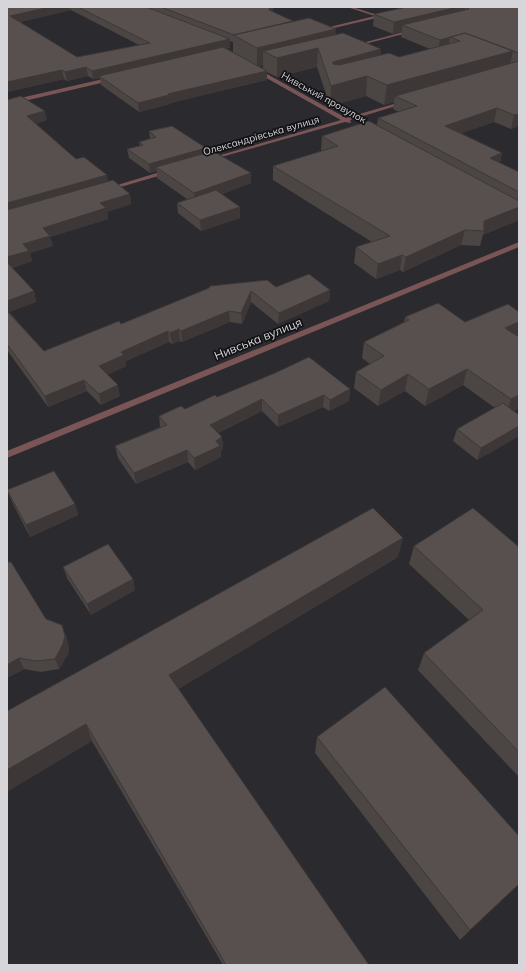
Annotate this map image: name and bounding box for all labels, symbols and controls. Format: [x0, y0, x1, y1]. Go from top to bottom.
street label: Нивський провулок [279, 69, 369, 127]
street label: Олександрівська вулиця [201, 113, 321, 158]
street label: Нивська вулиця [212, 314, 304, 363]

